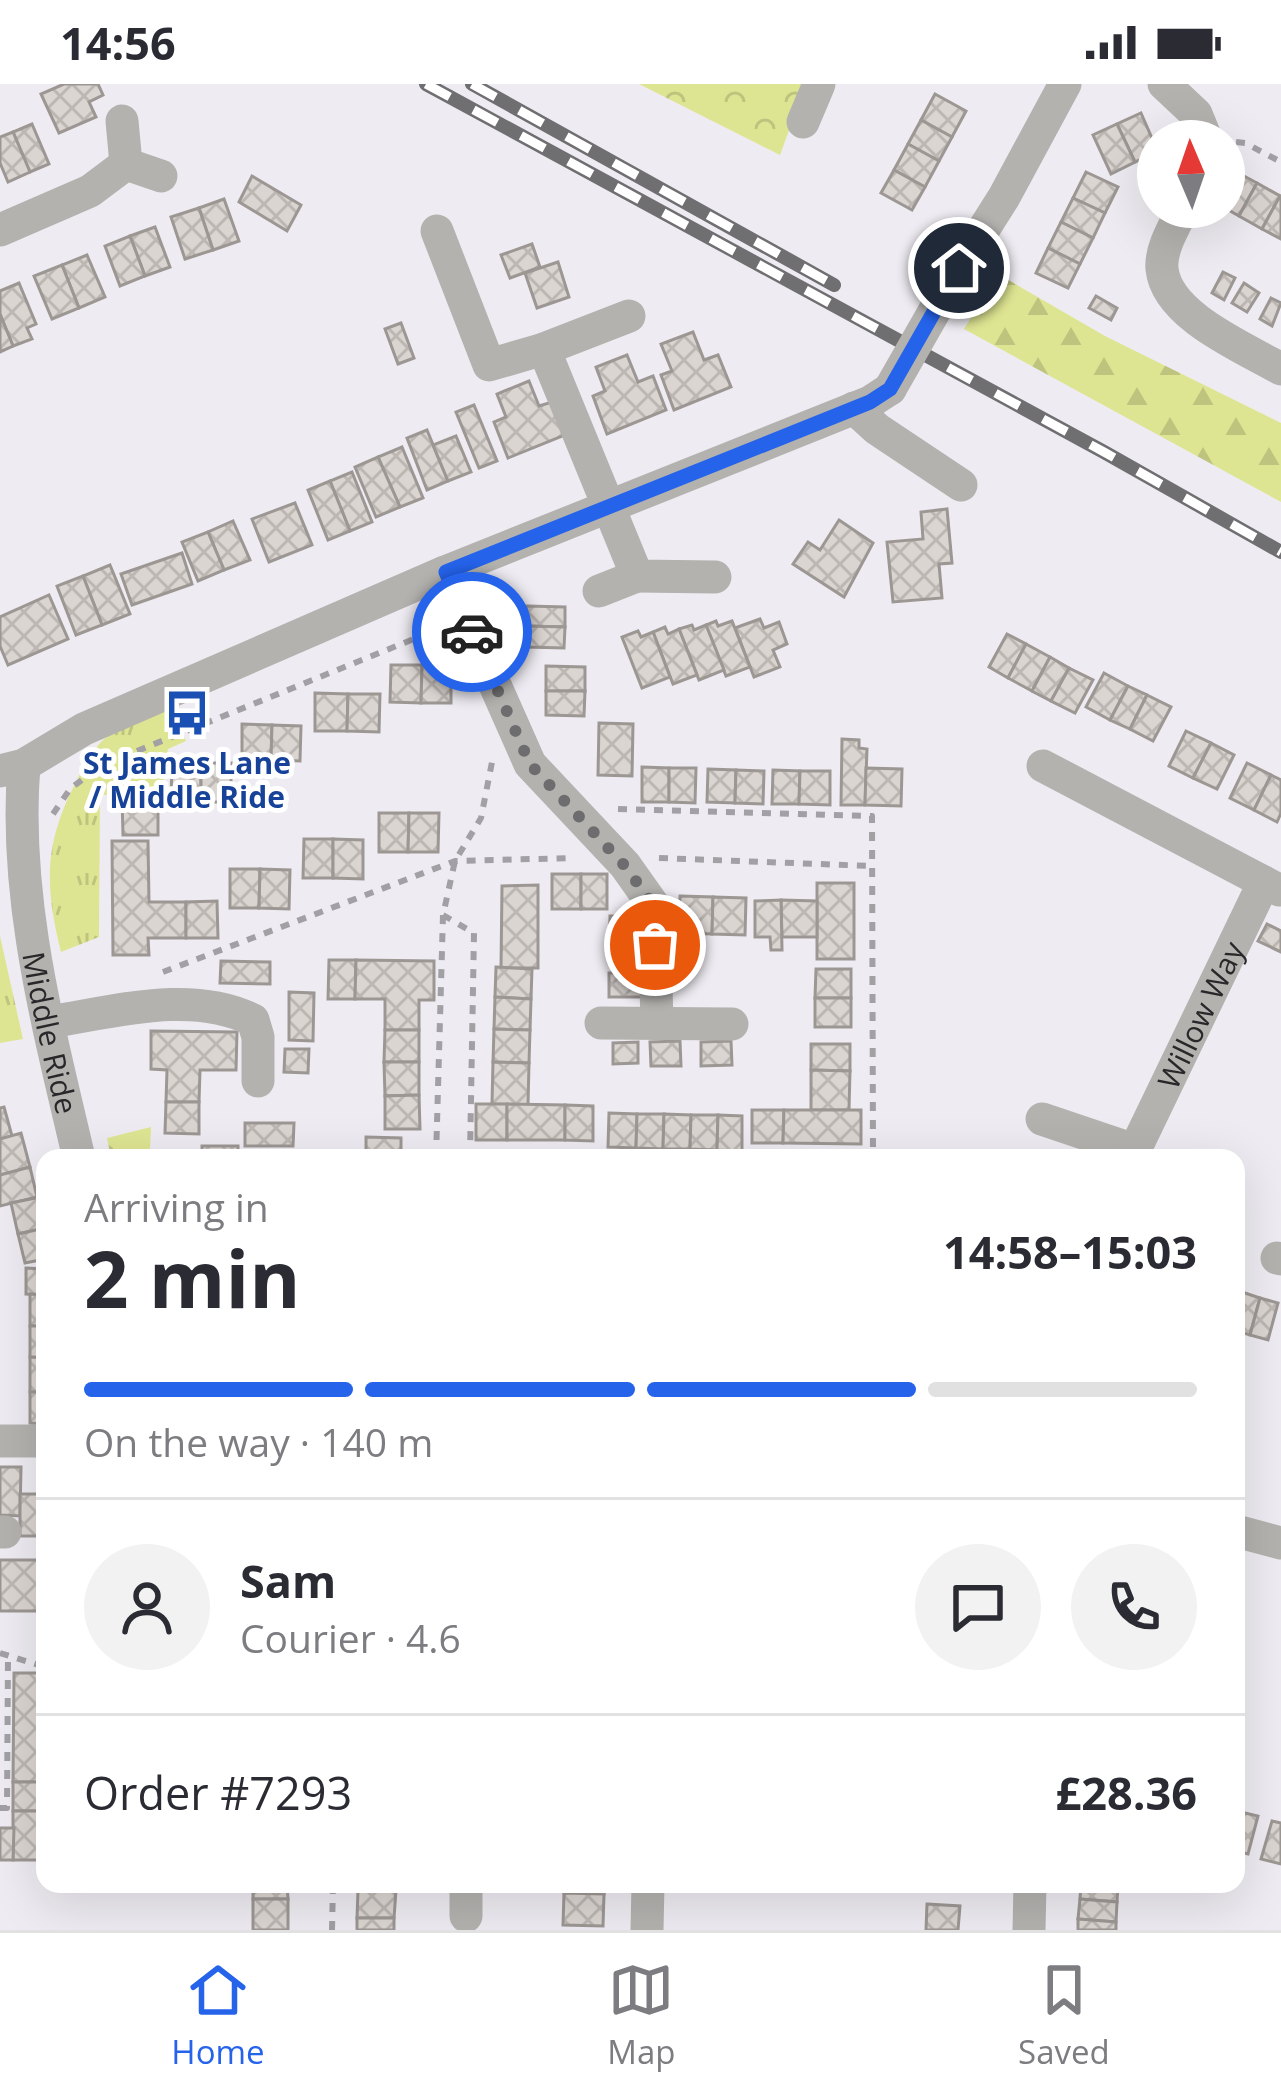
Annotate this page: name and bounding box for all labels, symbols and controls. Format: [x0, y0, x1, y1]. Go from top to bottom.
text: 14:56 [60, 12, 176, 73]
north arrow [1137, 120, 1245, 228]
map controls [1137, 120, 1245, 228]
pin [908, 217, 1010, 319]
icon: home [926, 235, 992, 301]
courier [412, 572, 532, 692]
icon: car [439, 599, 505, 665]
bus stop icon: St James Lane / Middle Ride [162, 688, 212, 738]
place label: St James Lane / Middle Ride [83, 742, 291, 817]
pin [604, 894, 706, 996]
icon: bag [622, 912, 688, 978]
street label: Willow Way [1147, 933, 1253, 1095]
street label: Middle Ride [14, 948, 88, 1118]
text: Arriving in [84, 1180, 269, 1233]
text: 14:58–15:03 [943, 1221, 1197, 1282]
text: 2 min [84, 1225, 301, 1331]
text: On the way · 140 m [84, 1415, 433, 1468]
button: person [84, 1544, 210, 1670]
button: chat [915, 1544, 1041, 1670]
button: phone [1071, 1544, 1197, 1670]
text: Sam [240, 1550, 336, 1611]
text: Courier · 4.6 [240, 1611, 461, 1664]
text: Order #7293 [84, 1762, 352, 1823]
text: £28.36 [1056, 1762, 1197, 1823]
tab: Home [171, 1957, 265, 2074]
tab: Map [607, 1957, 675, 2074]
tab: Saved [1018, 1957, 1110, 2074]

